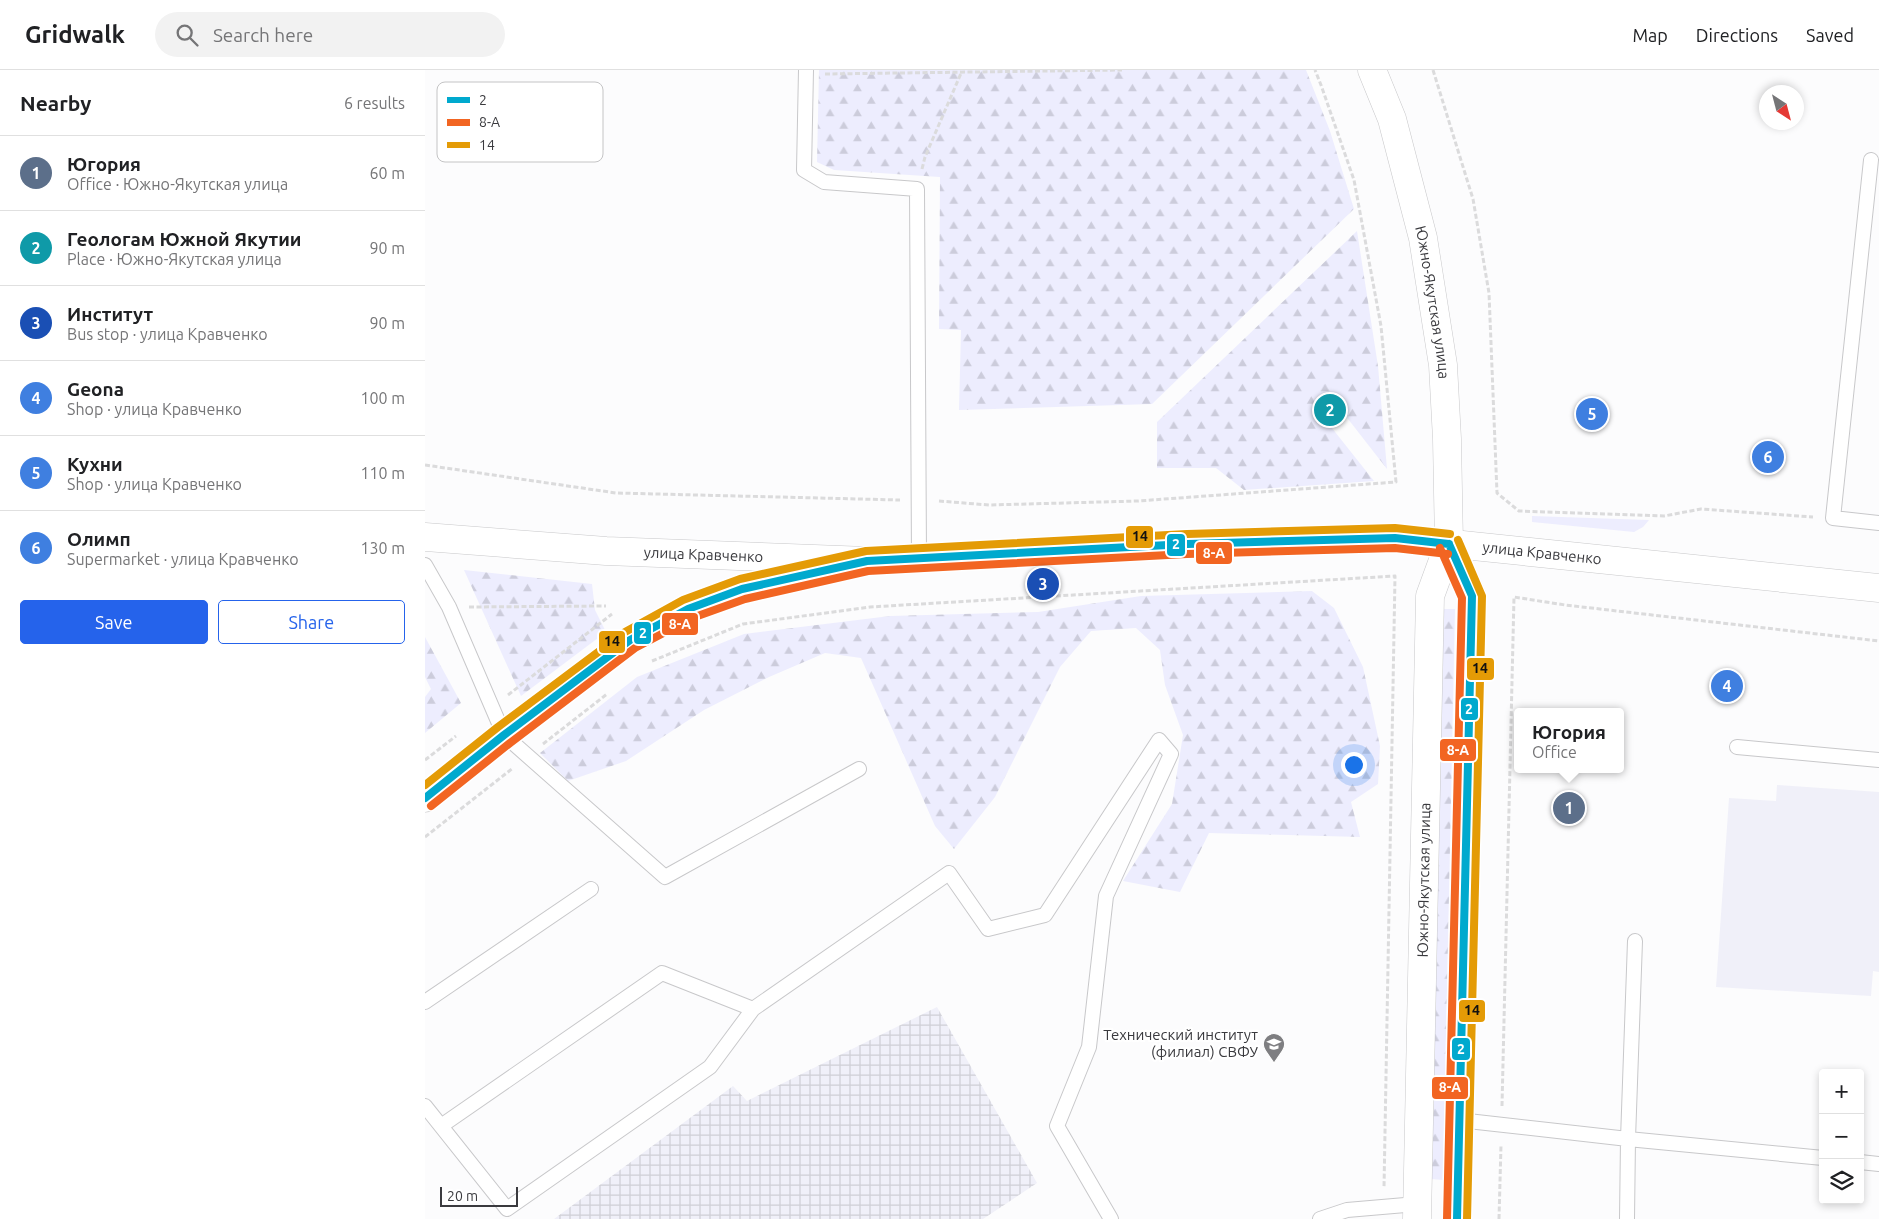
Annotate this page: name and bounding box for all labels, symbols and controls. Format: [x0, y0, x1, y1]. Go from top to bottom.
search box [155, 12, 505, 57]
text: Gridwalk [25, 21, 125, 48]
icon: search [173, 21, 201, 49]
text: Search here [213, 24, 313, 46]
text: Map [1632, 25, 1668, 45]
text: Directions [1696, 25, 1778, 45]
text: Saved [1806, 25, 1854, 45]
legend [437, 82, 603, 162]
north arrow [1759, 85, 1804, 130]
text: Nearby [20, 91, 91, 115]
text: 2 [479, 92, 487, 108]
text: 6 results [344, 94, 405, 112]
text: 8-А [479, 114, 500, 130]
text: 14 [479, 137, 495, 153]
text: Югория [67, 153, 141, 175]
text: 1 [31, 164, 41, 182]
text: 60 m [369, 164, 405, 182]
text: Office · Южно-Якутская улица [67, 175, 288, 193]
street label: Южно-Якутская улица [1412, 224, 1453, 379]
text: Геологам Южной Якутии [67, 228, 301, 250]
text: 2 [31, 239, 41, 257]
text: 90 m [369, 239, 405, 257]
text: Place · Южно-Якутская улица [67, 250, 282, 268]
text: Институт [67, 303, 153, 325]
text: 3 [31, 314, 41, 332]
text: 90 m [369, 314, 405, 332]
text: Bus stop · улица Кравченко [67, 325, 268, 343]
text: Geona [67, 378, 124, 400]
text: 4 [31, 389, 41, 407]
text: 100 m [360, 389, 405, 407]
pin: 2 [1314, 391, 1346, 429]
pin: 5 [1576, 395, 1608, 433]
text: Shop · улица Кравченко [67, 400, 242, 418]
pin: 6 [1752, 438, 1784, 476]
text: Кухни [67, 453, 123, 475]
text: 5 [31, 464, 41, 482]
text: 110 m [360, 464, 405, 482]
text: Shop · улица Кравченко [67, 475, 242, 493]
line badge: 14 [1125, 525, 1154, 549]
text: Олимп [67, 528, 131, 550]
text: 14 [1132, 528, 1148, 544]
line badge: 2 [1166, 533, 1186, 557]
text: 2 [1172, 536, 1180, 552]
street label: улица Кравченко [1482, 538, 1602, 567]
text: 6 [31, 539, 41, 557]
text: 130 m [360, 539, 405, 557]
line badge: 8-А [1195, 541, 1233, 565]
street label: улица Кравченко [643, 543, 763, 565]
text: 8-А [1203, 545, 1225, 561]
text: Supermarket · улица Кравченко [67, 550, 299, 568]
pin: 3 [1027, 565, 1059, 603]
button: Save [20, 600, 208, 644]
button: Share [218, 600, 405, 644]
line badge: 8-А [661, 612, 699, 636]
text: 8-А [669, 616, 691, 632]
line badge: 2 [633, 621, 652, 645]
text: 2 [639, 625, 647, 641]
line badge: 14 [598, 630, 626, 654]
text: 14 [604, 633, 620, 649]
line badge: 14 [1466, 657, 1495, 681]
text: 14 [1472, 660, 1488, 676]
pin: 4 [1711, 667, 1743, 705]
line badge: 2 [1460, 697, 1479, 721]
text: 2 [1465, 701, 1473, 717]
popup [1514, 708, 1624, 773]
text: Югория [1532, 721, 1606, 743]
line badge: 8-А [1439, 738, 1477, 762]
text: 8-А [1447, 742, 1469, 758]
text: Office [1532, 743, 1577, 761]
your location [1341, 752, 1367, 778]
pin: 1 [1553, 789, 1585, 827]
street label: Южно-Якутская улица [1414, 802, 1433, 958]
line badge: 14 [1458, 999, 1486, 1023]
text: 14 [1464, 1002, 1480, 1018]
place label: Технический институт (филиал) СВФУ [1103, 1026, 1259, 1060]
school or university icon: Технический институт (филиал) СВФУ [1262, 1032, 1286, 1063]
line badge: 2 [1451, 1037, 1471, 1061]
text: 2 [1457, 1041, 1465, 1057]
map controls [1819, 1069, 1864, 1204]
button: + [1819, 1069, 1864, 1114]
line badge: 8-А [1431, 1076, 1469, 1100]
text: 8-А [1439, 1079, 1461, 1095]
button: − [1819, 1114, 1864, 1159]
button: layers [1819, 1159, 1864, 1204]
scale bar [440, 1184, 517, 1207]
text: 20 m [447, 1188, 478, 1204]

